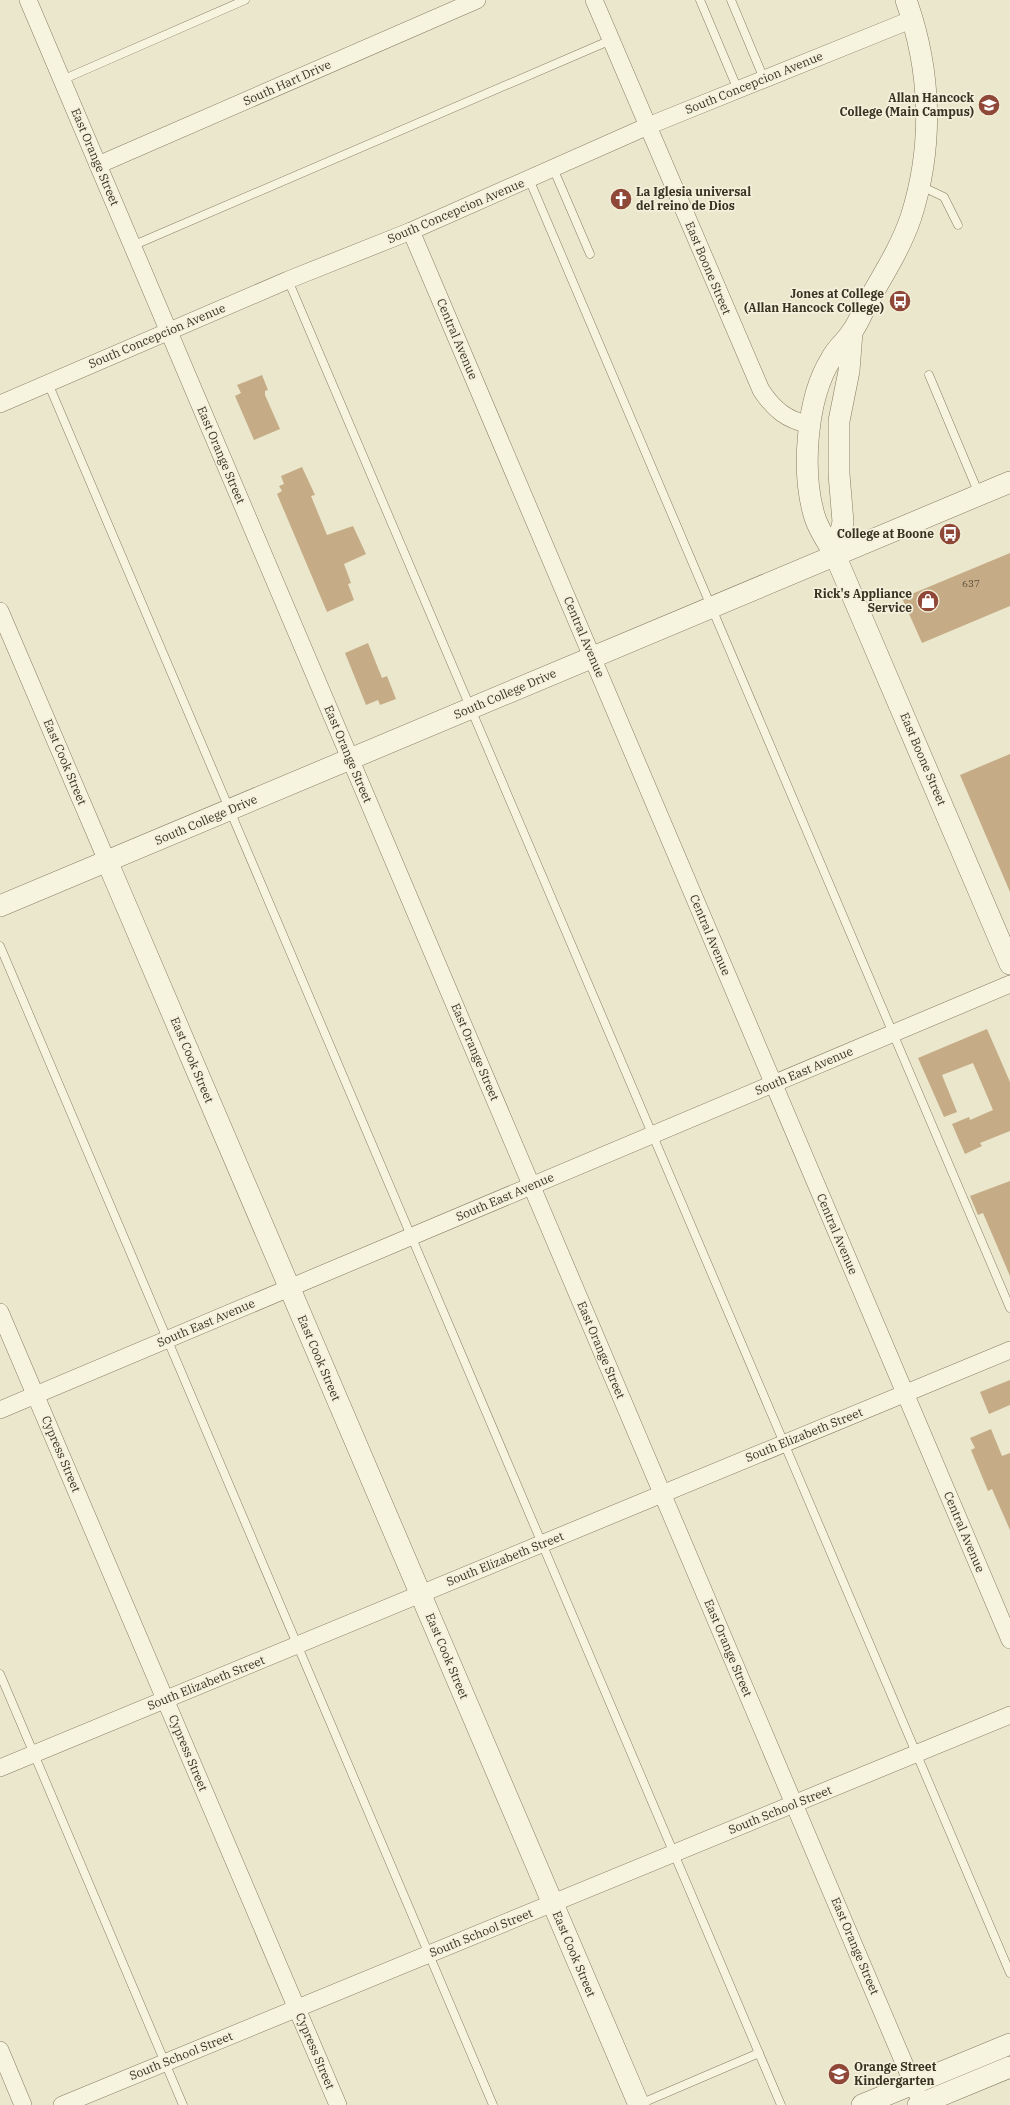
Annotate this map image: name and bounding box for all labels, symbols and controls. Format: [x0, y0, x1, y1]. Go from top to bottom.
street label: South Concepcion Avenue [683, 48, 825, 117]
street label: South Hart Drive [241, 56, 333, 109]
place label: Allan Hancock College (Main Campus) [840, 90, 975, 119]
school or university icon: Allan Hancock College (Main Campus) [976, 92, 1002, 118]
street label: East Orange Street [68, 106, 123, 208]
street label: South Concepcion Avenue [385, 175, 526, 246]
place label: La Iglesia universal del reino de Dios [636, 184, 751, 213]
church icon: La Iglesia universal del reino de Dios [608, 186, 634, 212]
street label: East Boone Street [682, 219, 735, 316]
place label: Jones at College (Allan Hancock College) [744, 286, 884, 315]
bus stop icon: Jones at College (Allan Hancock College) [887, 288, 913, 314]
street label: Central Avenue [434, 296, 481, 382]
street label: South Concepcion Avenue [86, 300, 227, 371]
street label: East Orange Street [194, 404, 249, 506]
bus stop icon: College at Boone [937, 521, 963, 547]
place label: College at Boone [837, 526, 934, 541]
house number: 637 [962, 577, 980, 590]
place label: Rick's Appliance Service [814, 586, 912, 615]
shop icon: Rick's Appliance Service [915, 588, 941, 614]
street label: Central Avenue [561, 594, 608, 680]
street label: South College Drive [451, 665, 558, 722]
street label: East Orange Street [321, 703, 376, 805]
street label: East Boone Street [897, 710, 950, 807]
street label: East Cook Street [41, 717, 90, 807]
street label: South College Drive [152, 791, 259, 848]
street label: Central Avenue [687, 892, 734, 978]
street label: East Orange Street [448, 1001, 503, 1103]
street label: East Cook Street [168, 1015, 217, 1105]
street label: South East Avenue [753, 1043, 855, 1098]
street label: South East Avenue [454, 1169, 556, 1224]
street label: Central Avenue [814, 1191, 861, 1277]
street label: South East Avenue [155, 1295, 257, 1350]
street label: East Orange Street [574, 1299, 629, 1401]
street label: East Cook Street [295, 1313, 344, 1403]
street label: South Elizabeth Street [743, 1404, 865, 1465]
street label: Cypress Street [39, 1413, 84, 1494]
street label: Central Avenue [941, 1489, 988, 1575]
street label: South Elizabeth Street [444, 1528, 566, 1589]
street label: East Orange Street [701, 1597, 756, 1699]
street label: East Cook Street [423, 1611, 472, 1701]
street label: South Elizabeth Street [145, 1652, 267, 1713]
street label: Cypress Street [166, 1712, 211, 1793]
street label: South School Street [726, 1782, 834, 1837]
street label: East Orange Street [828, 1895, 883, 1997]
street label: South School Street [427, 1905, 535, 1960]
street label: East Cook Street [550, 1909, 599, 1999]
street label: Cypress Street [293, 2010, 338, 2091]
street label: South School Street [127, 2028, 235, 2083]
place label: Orange Street Kindergarten [854, 2059, 937, 2088]
school or university icon: Orange Street Kindergarten [826, 2061, 852, 2087]

